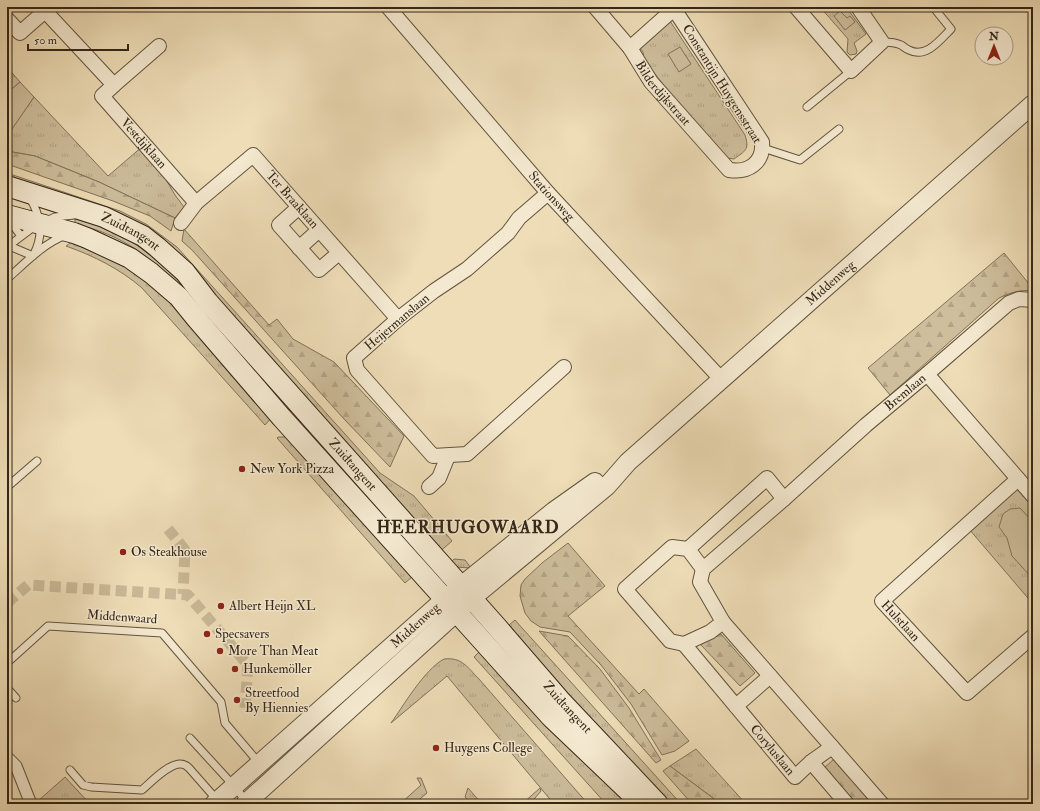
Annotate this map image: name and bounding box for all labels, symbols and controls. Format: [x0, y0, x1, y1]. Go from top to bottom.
street label: Constantijn Huygensstraat [678, 21, 765, 147]
scale bar [28, 26, 128, 52]
north arrow [974, 26, 1014, 66]
text: N [988, 30, 1000, 43]
text: 50 m [34, 33, 58, 48]
street label: Bilderdijkstraat [632, 58, 694, 129]
street label: Vestdijklaan [117, 115, 170, 172]
street label: Ter Braaklaan [263, 167, 322, 232]
street label: Stationsweg [525, 168, 578, 225]
street label: Zuidtangent [98, 209, 163, 254]
street label: Middenweg [802, 257, 859, 309]
street label: Heijermanslaan [361, 290, 433, 354]
street label: Bremlaan [881, 370, 930, 414]
street label: Zuidtangent [325, 435, 380, 494]
place label: New York Pizza [250, 461, 335, 477]
marker: New York Pizza [237, 464, 247, 474]
district label: HEERHUGOWAARD [376, 517, 560, 538]
place label: Os Steakhouse [131, 544, 207, 560]
marker: Os Steakhouse [118, 547, 128, 557]
street label: Hulstlaan [878, 597, 924, 645]
place label: Albert Heijn XL [228, 598, 316, 614]
street label: Middenweg [387, 599, 444, 652]
marker: Albert Heijn XL [216, 601, 226, 611]
street label: Middenwaard [86, 607, 158, 627]
place label: Specsavers [215, 626, 270, 643]
marker: Specsavers [202, 629, 212, 639]
place label: More Than Meat [228, 643, 318, 659]
marker: More Than Meat [215, 646, 225, 656]
place label: Hunkemöller [243, 661, 312, 677]
marker: Hunkemöller [230, 664, 240, 674]
street label: Zuidtangent [539, 678, 595, 737]
place label: Streetfood By Hiennies [245, 685, 309, 717]
marker: Streetfood By Hiennies [232, 695, 242, 705]
street label: Coryluslaan [747, 721, 798, 779]
place label: Huygens College [444, 740, 533, 757]
marker: Huygens College [431, 743, 441, 753]

